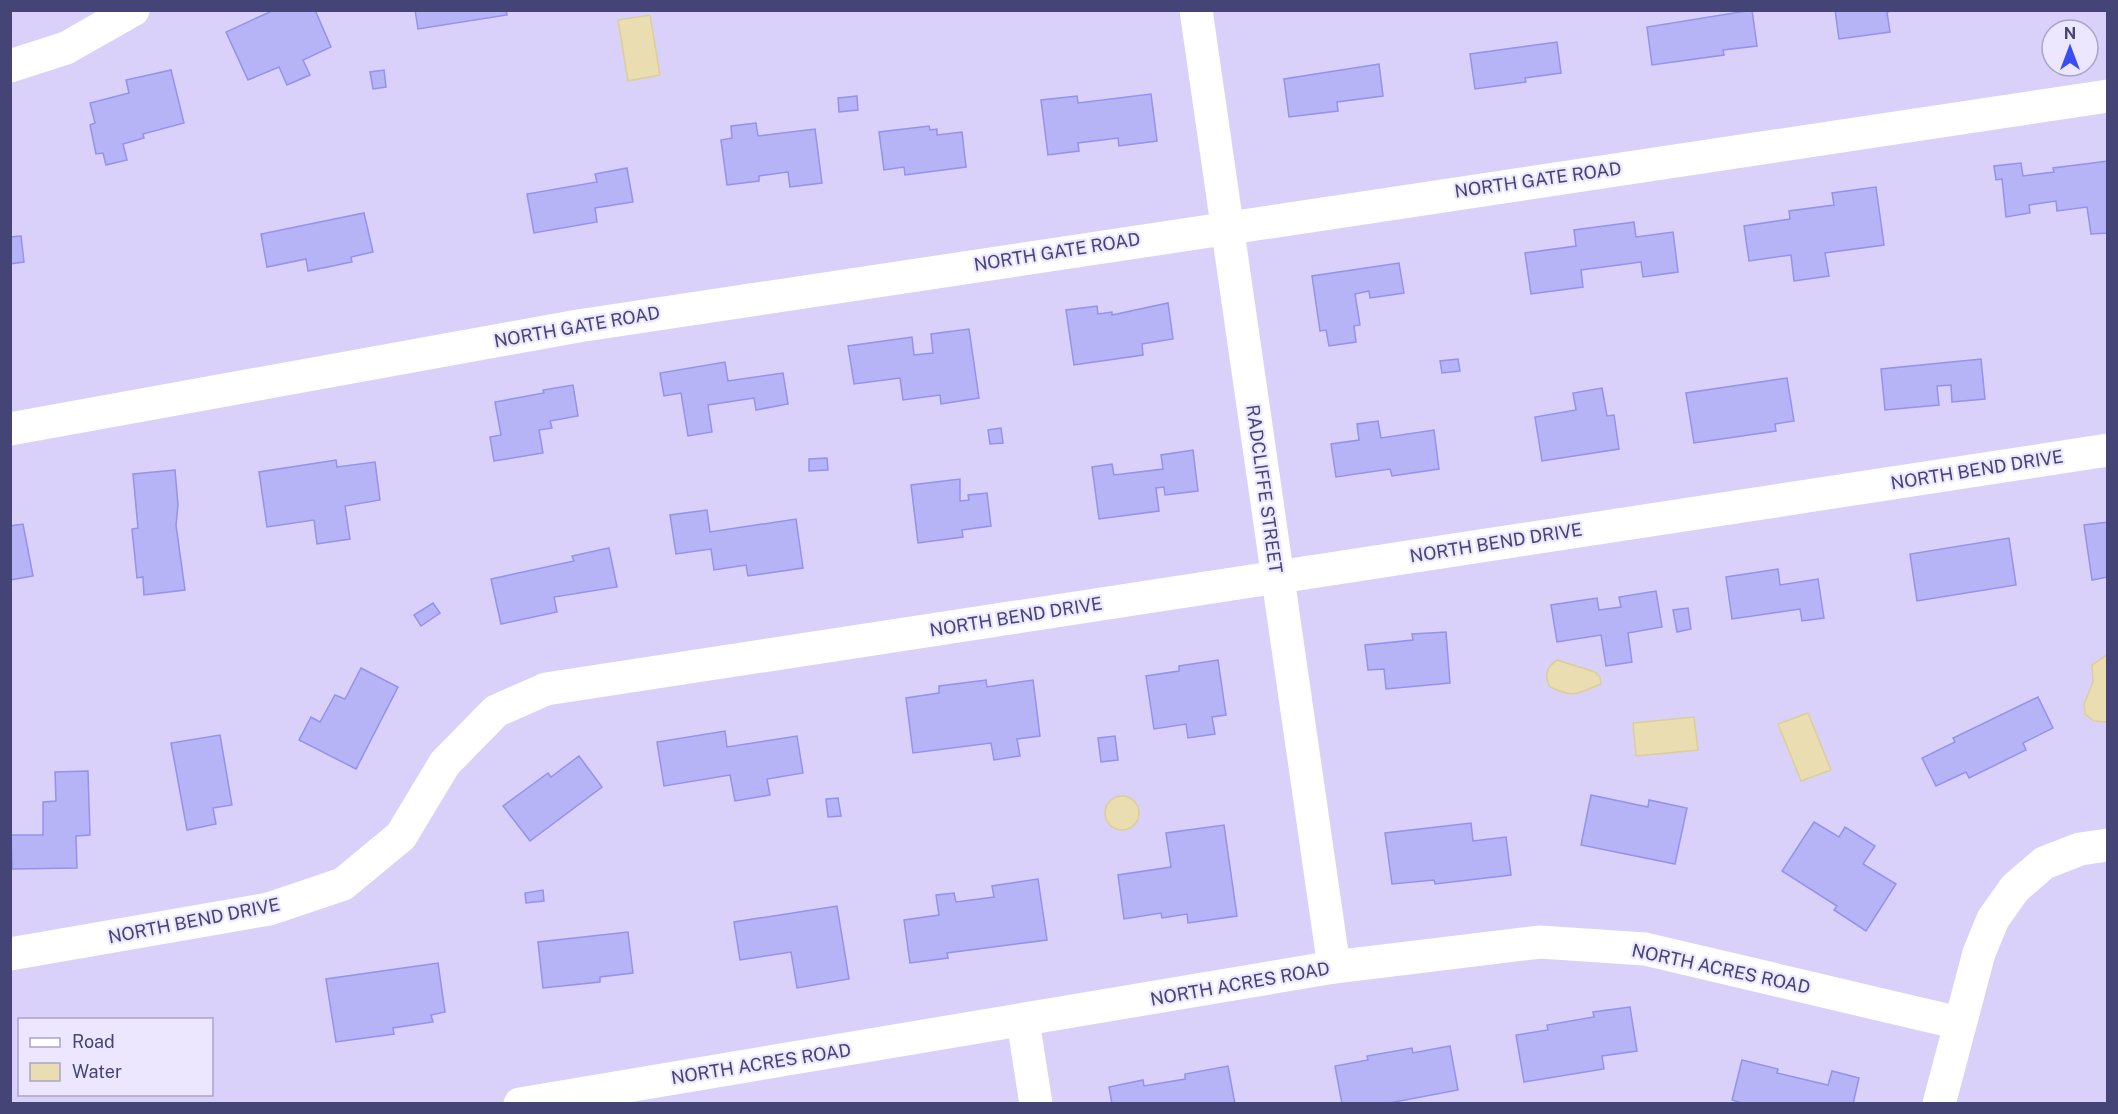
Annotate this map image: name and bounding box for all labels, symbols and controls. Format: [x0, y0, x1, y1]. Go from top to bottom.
north arrow [2040, 18, 2100, 78]
text: N [2064, 24, 2076, 43]
street label: NORTH GATE ROAD [1453, 157, 1623, 202]
street label: NORTH GATE ROAD [972, 228, 1142, 275]
street label: NORTH GATE ROAD [492, 302, 662, 351]
street label: RADCLIFFE STREET [1242, 403, 1287, 575]
street label: NORTH BEND DRIVE [1889, 445, 2065, 494]
street label: NORTH BEND DRIVE [1408, 518, 1584, 567]
street label: NORTH BEND DRIVE [928, 592, 1104, 641]
street label: NORTH BEND DRIVE [106, 894, 282, 947]
street label: NORTH ACRES ROAD [1630, 939, 1812, 998]
street label: NORTH ACRES ROAD [1149, 957, 1331, 1010]
legend [18, 1018, 213, 1096]
text: Road [72, 1031, 115, 1052]
street label: NORTH ACRES ROAD [669, 1039, 852, 1088]
text: Water [72, 1061, 122, 1082]

